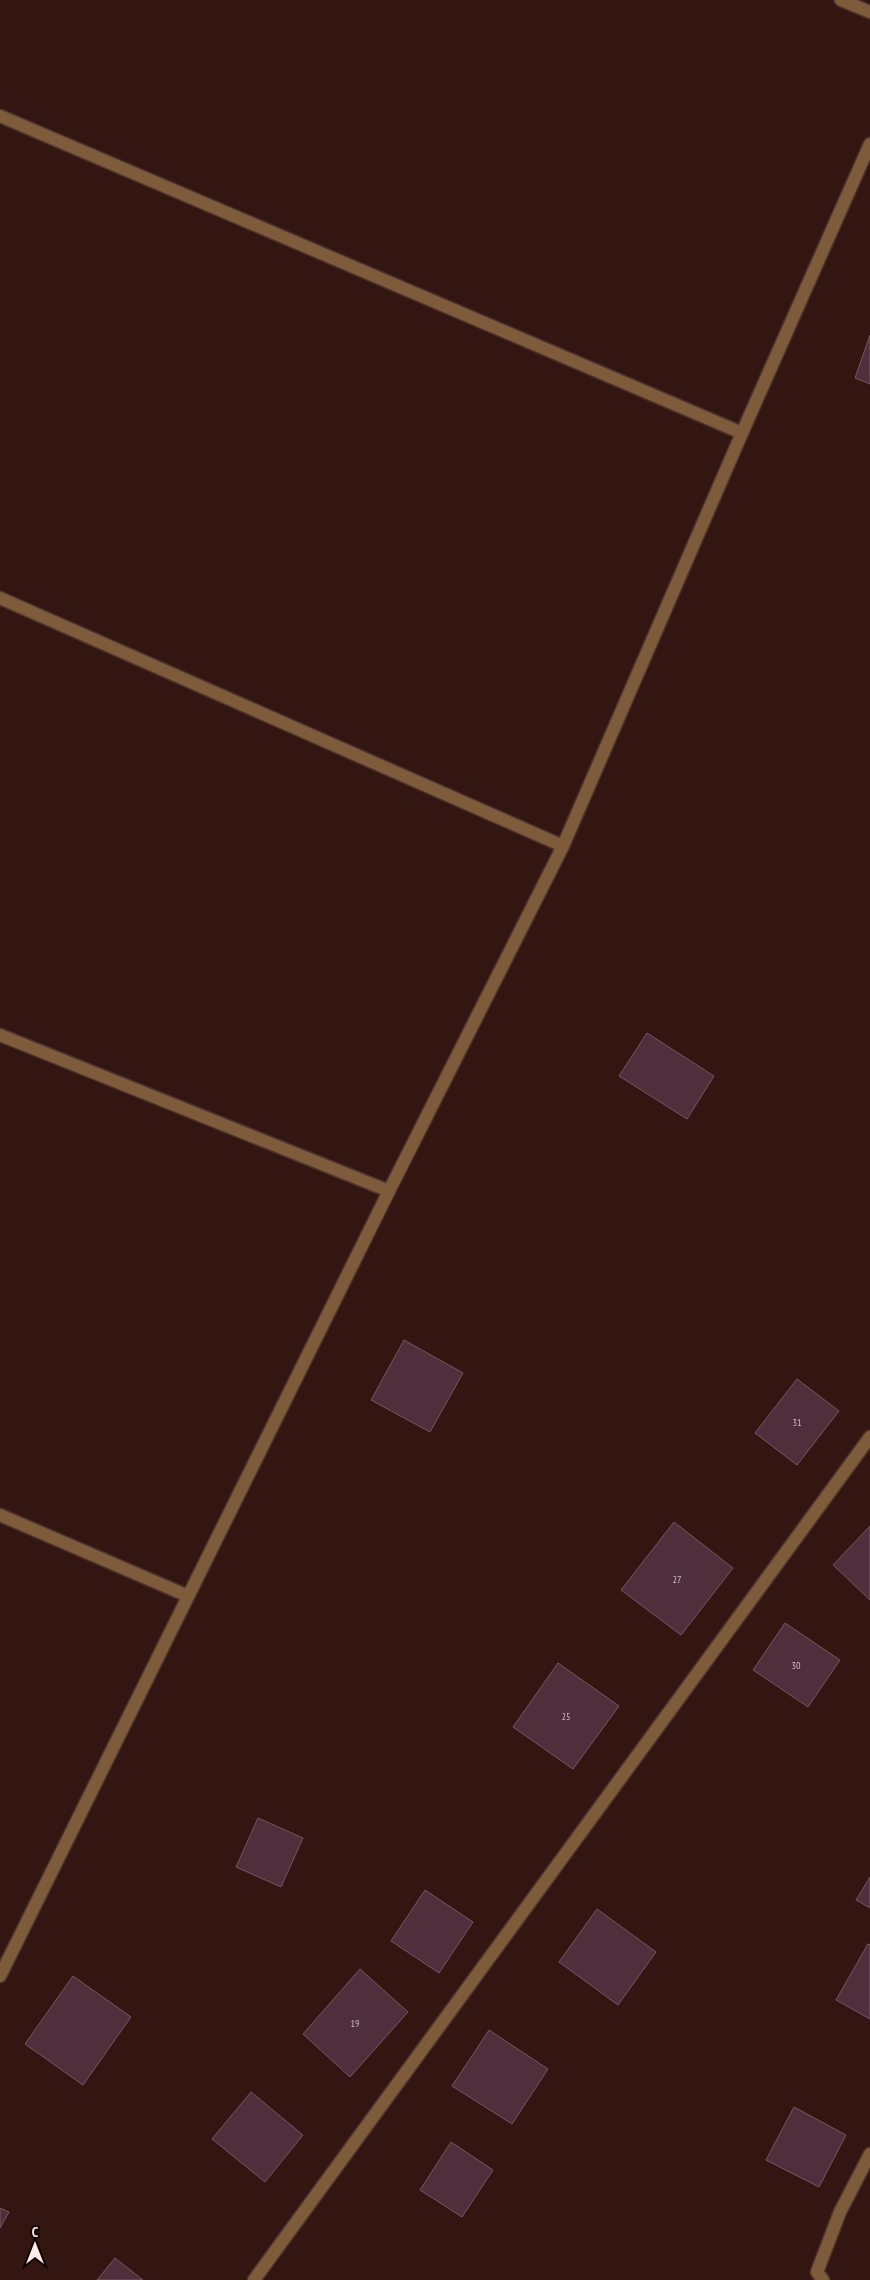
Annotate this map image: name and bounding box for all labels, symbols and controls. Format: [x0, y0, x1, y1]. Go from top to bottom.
house number: 31 [793, 1416, 802, 1429]
house number: 27 [673, 1573, 682, 1586]
house number: 30 [792, 1659, 801, 1672]
house number: 25 [562, 1710, 571, 1723]
house number: 19 [351, 2017, 360, 2030]
north arrow [10, 2220, 60, 2270]
text: С [32, 2223, 39, 2241]

